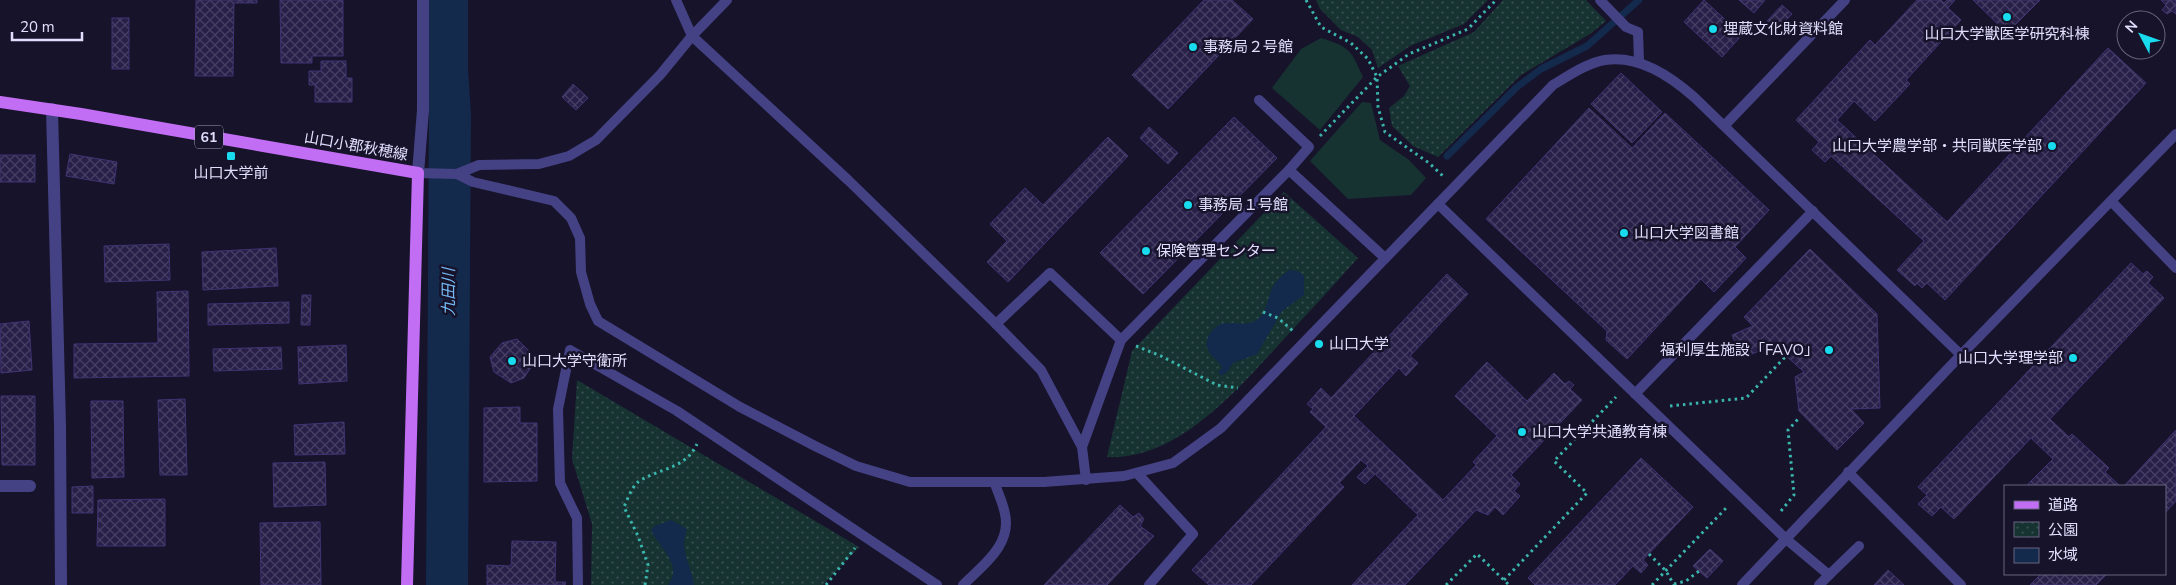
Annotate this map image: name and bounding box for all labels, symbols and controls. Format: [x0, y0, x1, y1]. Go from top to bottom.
scale bar [12, 10, 82, 42]
north arrow [2116, 10, 2166, 60]
marker: 山口大学獣医学研究科棟 [2001, 11, 2013, 23]
text: 20 m [20, 17, 55, 37]
text: N [2121, 17, 2142, 37]
place label: 埋蔵文化財資料館 [1723, 19, 1843, 39]
marker: 埋蔵文化財資料館 [1707, 23, 1719, 35]
place label: 山口大学獣医学研究科棟 [1924, 24, 2090, 44]
place label: 事務局２号館 [1203, 37, 1293, 57]
marker: 事務局２号館 [1187, 41, 1199, 53]
road number: 61 [195, 125, 223, 148]
street label: 山口小郡秋穂線 [303, 127, 409, 165]
place label: 山口大学農学部・共同獣医学部 [1832, 136, 2042, 156]
marker: 山口大学農学部・共同獣医学部 [2046, 140, 2058, 152]
marker: 山口大学前 [225, 150, 237, 162]
place label: 山口大学前 [193, 163, 269, 183]
place label: 事務局１号館 [1198, 195, 1288, 215]
marker: 事務局１号館 [1182, 199, 1194, 211]
place label: 山口大学図書館 [1634, 223, 1739, 243]
marker: 山口大学図書館 [1618, 227, 1630, 239]
place label: 保険管理センター [1156, 241, 1276, 261]
marker: 保険管理センター [1140, 245, 1152, 257]
water label: 九田川 [438, 266, 460, 316]
place label: 山口大学 [1329, 334, 1389, 354]
marker: 山口大学 [1313, 338, 1325, 350]
place label: 福利厚生施設「FAVO」 [1660, 340, 1819, 360]
marker: 福利厚生施設「FAVO」 [1823, 344, 1835, 356]
place label: 山口大学理学部 [1958, 348, 2063, 368]
place label: 山口大学守衛所 [522, 351, 627, 371]
marker: 山口大学理学部 [2067, 352, 2079, 364]
marker: 山口大学守衛所 [506, 355, 518, 367]
place label: 山口大学共通教育棟 [1532, 422, 1667, 442]
marker: 山口大学共通教育棟 [1516, 426, 1528, 438]
legend [2004, 485, 2166, 575]
text: 道路 [2048, 495, 2078, 515]
text: 公園 [2048, 520, 2078, 540]
text: 水域 [2048, 545, 2078, 565]

